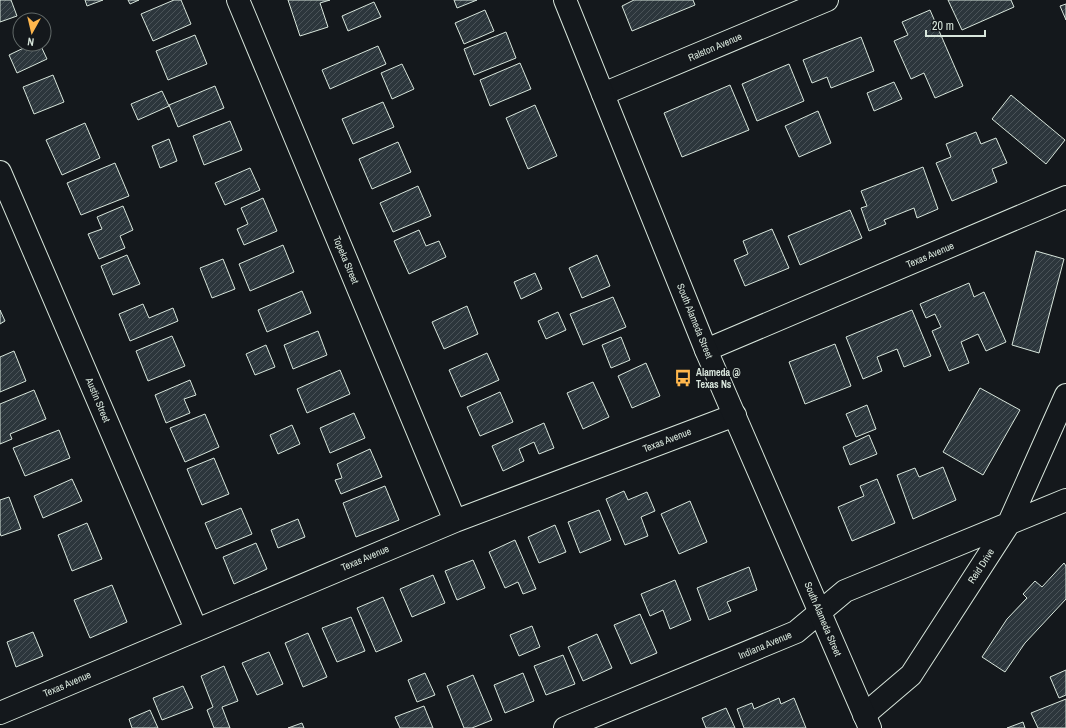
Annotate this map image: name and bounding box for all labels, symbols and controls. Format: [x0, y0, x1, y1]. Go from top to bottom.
north arrow [12, 12, 52, 52]
scale bar [926, 12, 985, 38]
text: 20 m [932, 18, 954, 34]
street label: Ralston Avenue [686, 30, 744, 64]
text: N [26, 35, 35, 49]
street label: Topeka Street [330, 234, 362, 286]
street label: Texas Avenue [904, 239, 956, 271]
street label: South Alameda Street [674, 282, 716, 361]
place label: Alameda @ Texas Ns [696, 366, 740, 391]
bus stop icon: Alameda @ Texas Ns [673, 368, 693, 388]
street label: Austin Street [82, 375, 114, 425]
street label: Texas Avenue [641, 425, 694, 455]
street label: Texas Avenue [339, 542, 391, 574]
street label: Reid Drive [965, 546, 997, 586]
street label: South Alameda Street [801, 580, 845, 659]
street label: Indiana Avenue [736, 628, 794, 662]
street label: Texas Avenue [41, 668, 93, 700]

